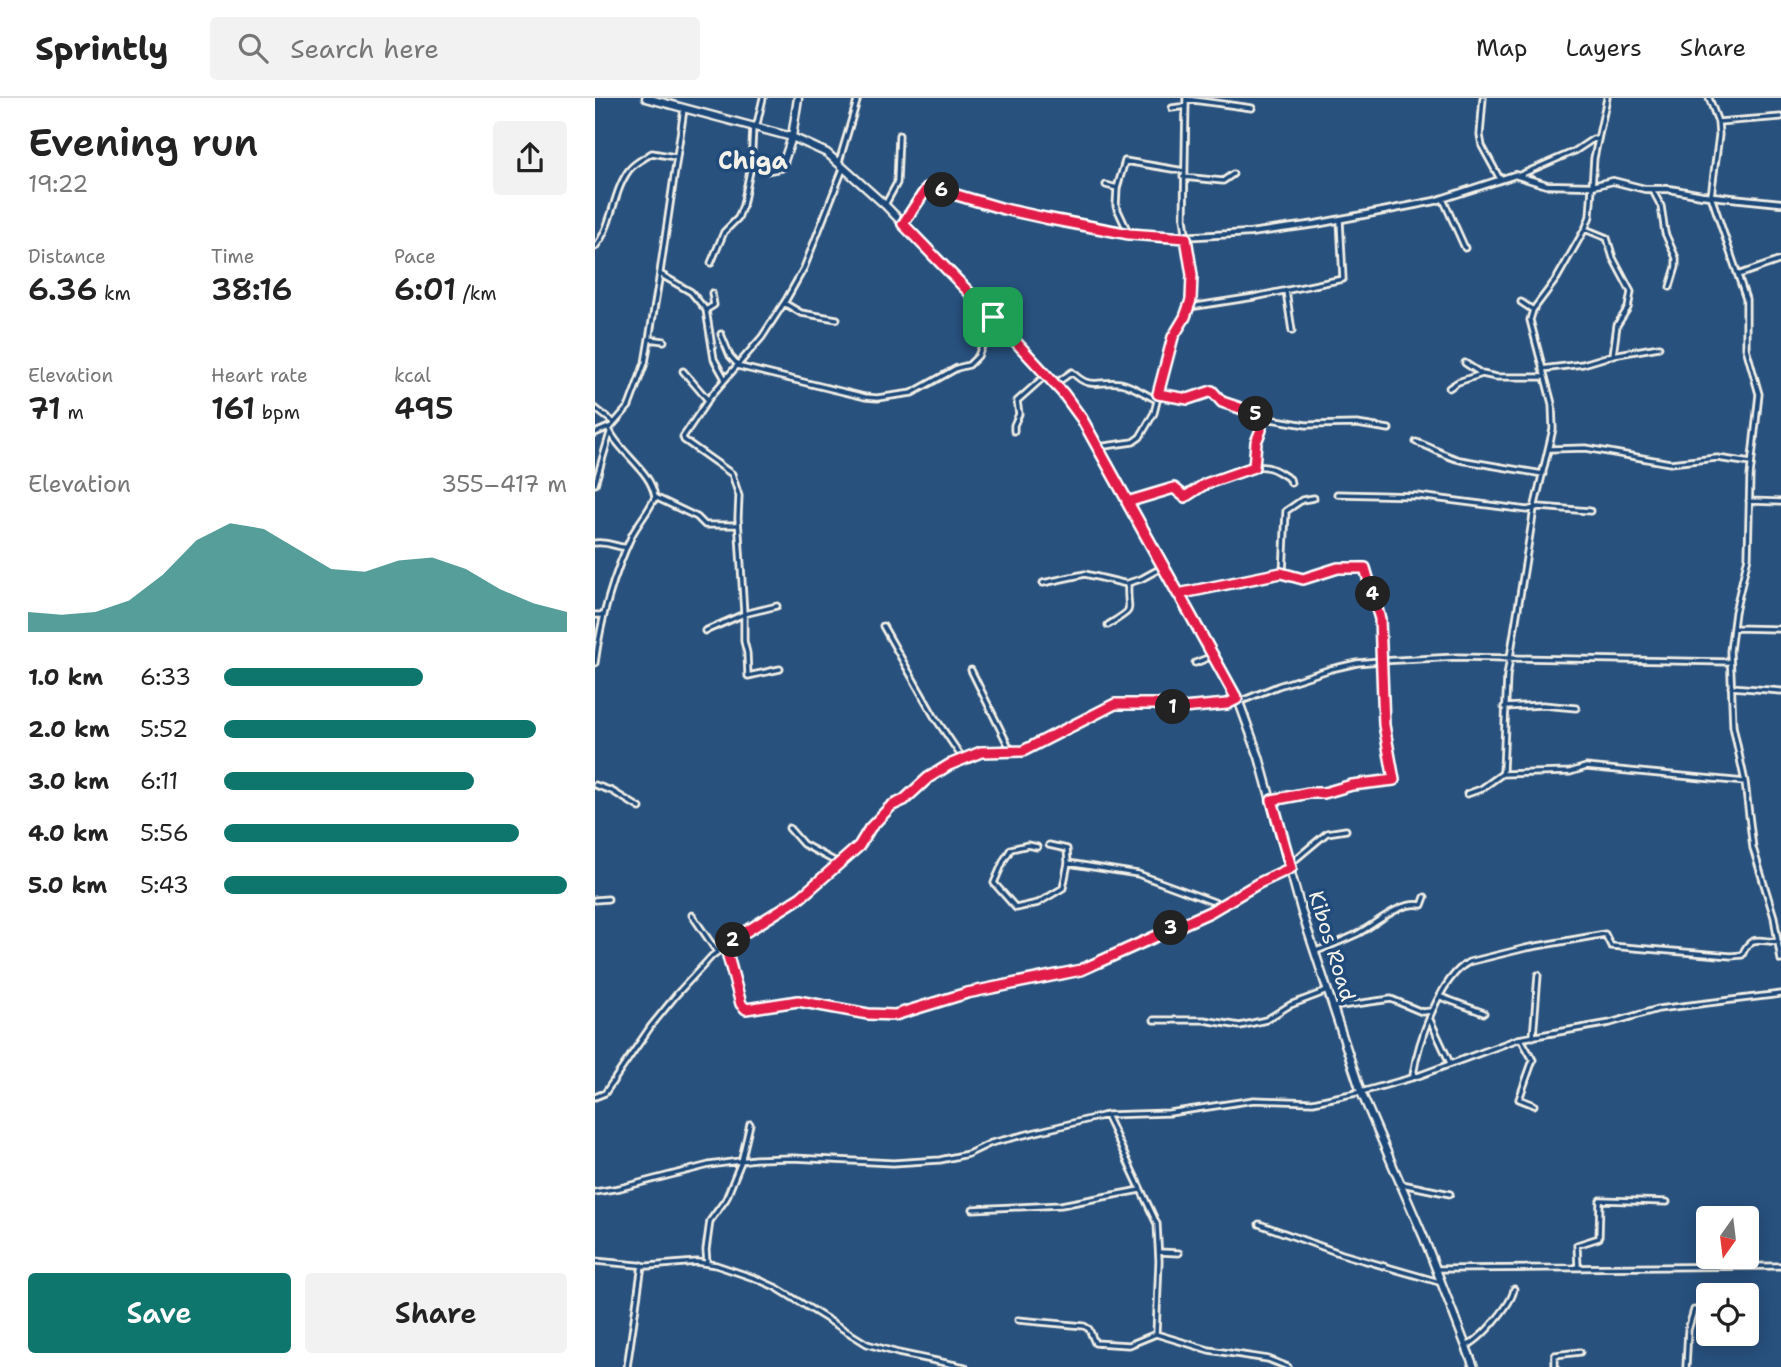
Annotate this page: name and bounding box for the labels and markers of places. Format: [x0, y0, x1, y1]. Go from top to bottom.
pin: 6 [925, 172, 959, 208]
pin [963, 287, 1023, 347]
pin: 5 [1239, 396, 1273, 432]
pin: 4 [1355, 576, 1391, 612]
pin: 1 [1155, 690, 1191, 724]
pin: 3 [1153, 910, 1189, 946]
pin: 2 [715, 922, 751, 958]

